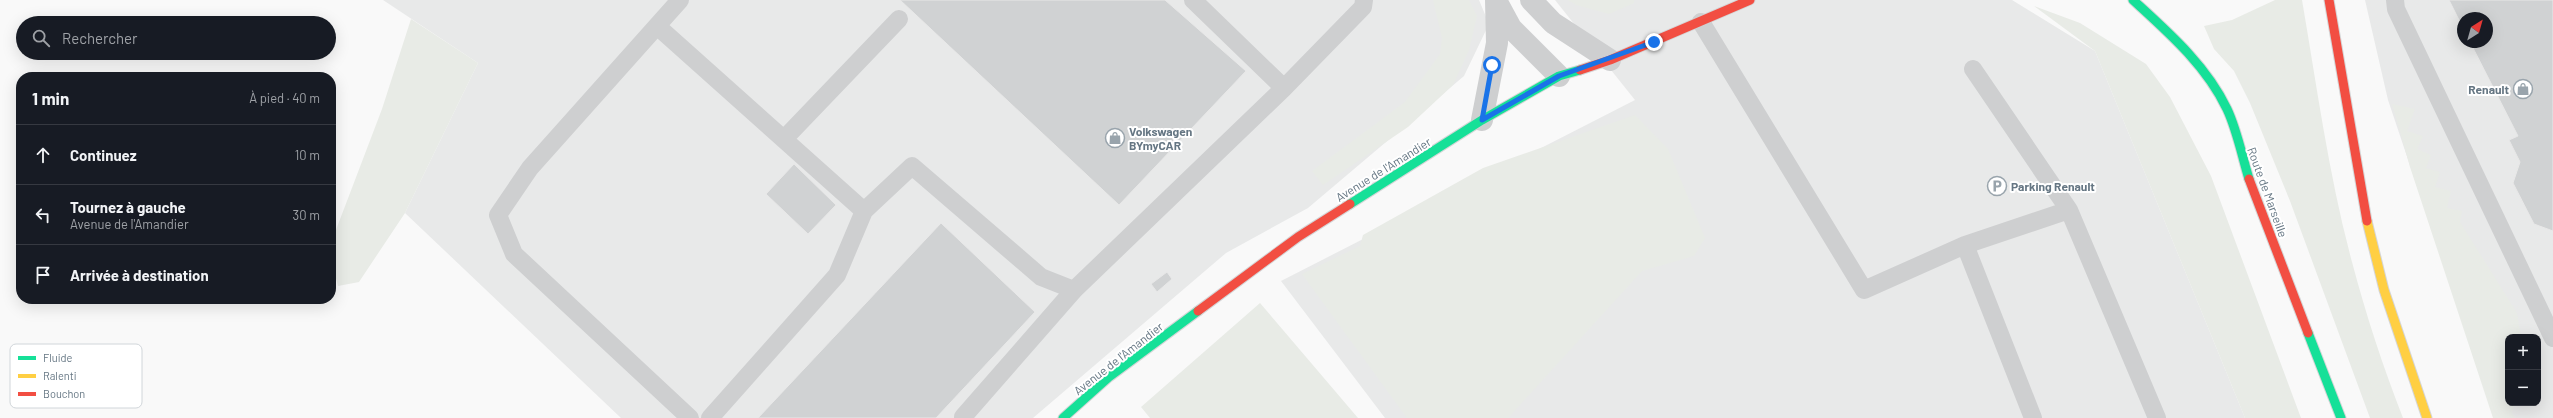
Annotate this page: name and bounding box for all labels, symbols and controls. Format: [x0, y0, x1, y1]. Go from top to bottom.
north arrow [2457, 12, 2493, 48]
search box [16, 16, 336, 60]
icon: search [30, 27, 52, 49]
text: Rechercher [62, 29, 138, 47]
route end [1645, 33, 1663, 51]
route start [1483, 56, 1501, 74]
shop icon: Renault [2512, 78, 2534, 100]
place label: Renault [2468, 82, 2509, 96]
text: 1 min [32, 88, 69, 108]
text: À pied · 40 m [249, 90, 320, 106]
place label: Volkswagen BYmyCAR [1129, 124, 1192, 152]
shop icon: Volkswagen BYmyCAR [1104, 127, 1126, 149]
street label: Avenue de l'Amandier [1333, 134, 1434, 204]
icon: ahead [32, 144, 54, 166]
street label: Route de Marseille [2245, 145, 2291, 239]
text: Continuez [70, 146, 137, 164]
text: 10 m [295, 147, 320, 163]
parking icon: Parking Renault [1986, 175, 2008, 197]
place label: Parking Renault [2011, 179, 2095, 193]
text: Tournez à gauche [70, 198, 186, 216]
icon: left [32, 204, 54, 226]
text: 30 m [293, 207, 320, 223]
text: Avenue de l'Amandier [70, 216, 189, 232]
icon: arrive [32, 264, 54, 286]
text: Arrivée à destination [70, 266, 209, 284]
street label: Avenue de l'Amandier [1071, 318, 1166, 397]
map controls [2505, 334, 2541, 406]
button: + [2505, 334, 2541, 370]
legend [10, 344, 142, 408]
text: Fluide [43, 351, 72, 364]
text: Ralenti [43, 369, 77, 382]
button: − [2505, 370, 2541, 406]
text: Bouchon [43, 387, 85, 400]

